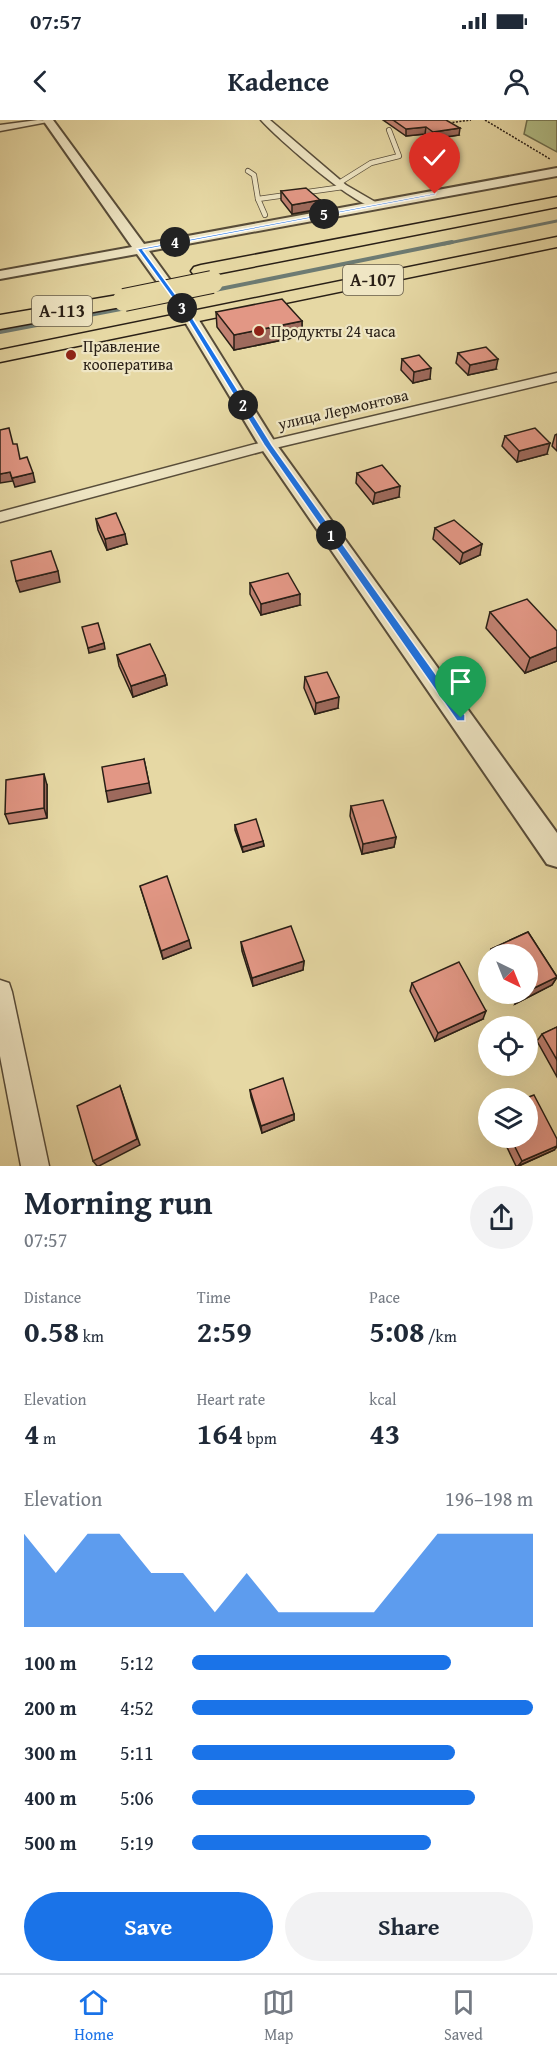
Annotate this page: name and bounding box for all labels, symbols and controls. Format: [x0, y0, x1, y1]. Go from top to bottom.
text: 07:57 [30, 5, 82, 37]
text: Kadence [228, 61, 329, 101]
icon: back [24, 65, 57, 98]
icon: person [500, 65, 533, 98]
pin [409, 132, 460, 194]
icon: check [418, 141, 451, 174]
pin: 5 [309, 199, 339, 229]
text: 5 [320, 202, 328, 226]
pin: 4 [160, 227, 190, 257]
text: 4 [171, 230, 179, 254]
road number: А-107 [343, 265, 403, 295]
pin: 3 [167, 293, 197, 323]
road number: А-113 [32, 296, 92, 326]
text: 3 [178, 296, 186, 320]
place label: Продукты 24 часа [271, 319, 396, 343]
marker: Продукты 24 часа [252, 324, 266, 338]
place label: Правление кооператива [83, 334, 174, 376]
marker: Правление кооператива [64, 348, 78, 362]
street label: улица Лермонтова [274, 382, 411, 436]
pin: 2 [228, 390, 258, 420]
text: 2 [239, 393, 247, 417]
pin: 1 [316, 520, 346, 550]
text: 1 [327, 523, 335, 547]
pin [435, 656, 486, 718]
icon: arrive [444, 665, 477, 698]
north arrow [478, 944, 538, 1004]
map controls [478, 944, 538, 1148]
button: locate [478, 1016, 538, 1076]
button: layers [478, 1088, 538, 1148]
text: Morning run [24, 1178, 213, 1226]
button: share [470, 1186, 533, 1249]
text: 07:57 [24, 1225, 67, 1254]
text: Distance [24, 1285, 81, 1309]
text: Time [197, 1285, 231, 1309]
text: Pace [369, 1285, 400, 1309]
text: 0.58 [24, 1309, 79, 1353]
text: 2:59 [197, 1309, 252, 1353]
text: 5:08 [369, 1309, 424, 1353]
text: km [79, 1324, 104, 1348]
text: /km [424, 1324, 457, 1348]
text: Elevation [24, 1387, 87, 1411]
text: Heart rate [197, 1387, 265, 1411]
text: kcal [369, 1387, 397, 1411]
text: 4 [24, 1411, 40, 1455]
text: 164 [197, 1411, 243, 1455]
text: 43 [369, 1411, 400, 1455]
text: m [40, 1426, 56, 1450]
text: bpm [243, 1426, 277, 1450]
text: Elevation [24, 1484, 102, 1513]
text: 196–198 m [445, 1484, 533, 1513]
text: 100 m [24, 1648, 77, 1677]
text: 5:12 [120, 1648, 154, 1677]
text: 200 m [24, 1693, 77, 1722]
text: 4:52 [120, 1693, 154, 1722]
text: 300 m [24, 1738, 77, 1767]
text: 5:11 [120, 1738, 154, 1767]
text: 400 m [24, 1783, 77, 1812]
text: 5:06 [120, 1783, 154, 1812]
text: 500 m [24, 1828, 77, 1857]
text: 5:19 [120, 1828, 154, 1857]
button: Save [24, 1892, 273, 1961]
button: Share [285, 1892, 533, 1961]
tab: Home [74, 1986, 114, 2046]
tab: Map [262, 1986, 295, 2046]
tab: Saved [444, 1986, 483, 2046]

